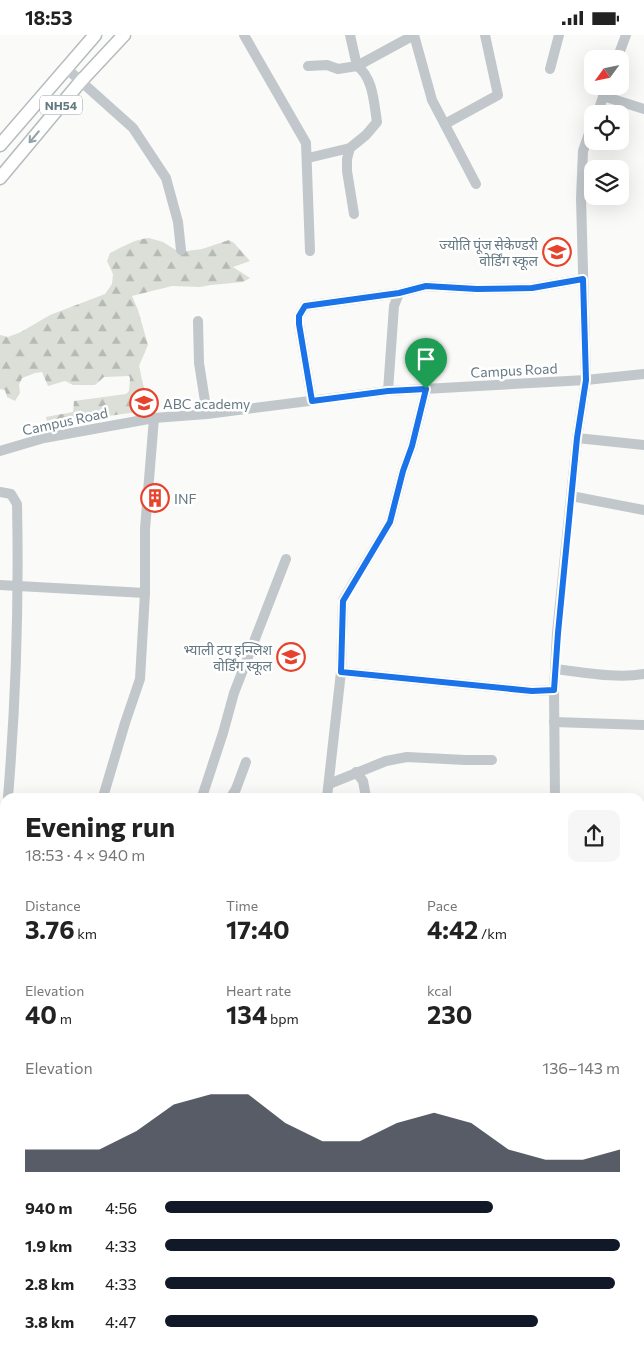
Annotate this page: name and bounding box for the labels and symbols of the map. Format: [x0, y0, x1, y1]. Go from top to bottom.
north arrow [584, 50, 629, 95]
road number: NH54 [40, 95, 82, 115]
one-way arrow [28, 131, 40, 144]
place label: ज्योति पूंज सेकेण्डरी वोर्डिंग स्कूल [439, 236, 539, 271]
school or university icon: ज्योति पूंज सेकेण्डरी वोर्डिंग स्कूल [542, 237, 572, 267]
pin [405, 338, 447, 389]
street label: Campus Road [470, 359, 558, 381]
school or university icon: ABC academy [129, 388, 159, 418]
place label: ABC academy [163, 395, 250, 412]
street label: Campus Road [21, 404, 109, 438]
building icon: INF [140, 483, 170, 513]
place label: INF [174, 490, 197, 507]
place label: भ्याली टप इन्ग्लिश वोर्डिंग स्कूल [183, 641, 273, 676]
school or university icon: भ्याली टप इन्ग्लिश वोर्डिंग स्कूल [276, 642, 306, 672]

